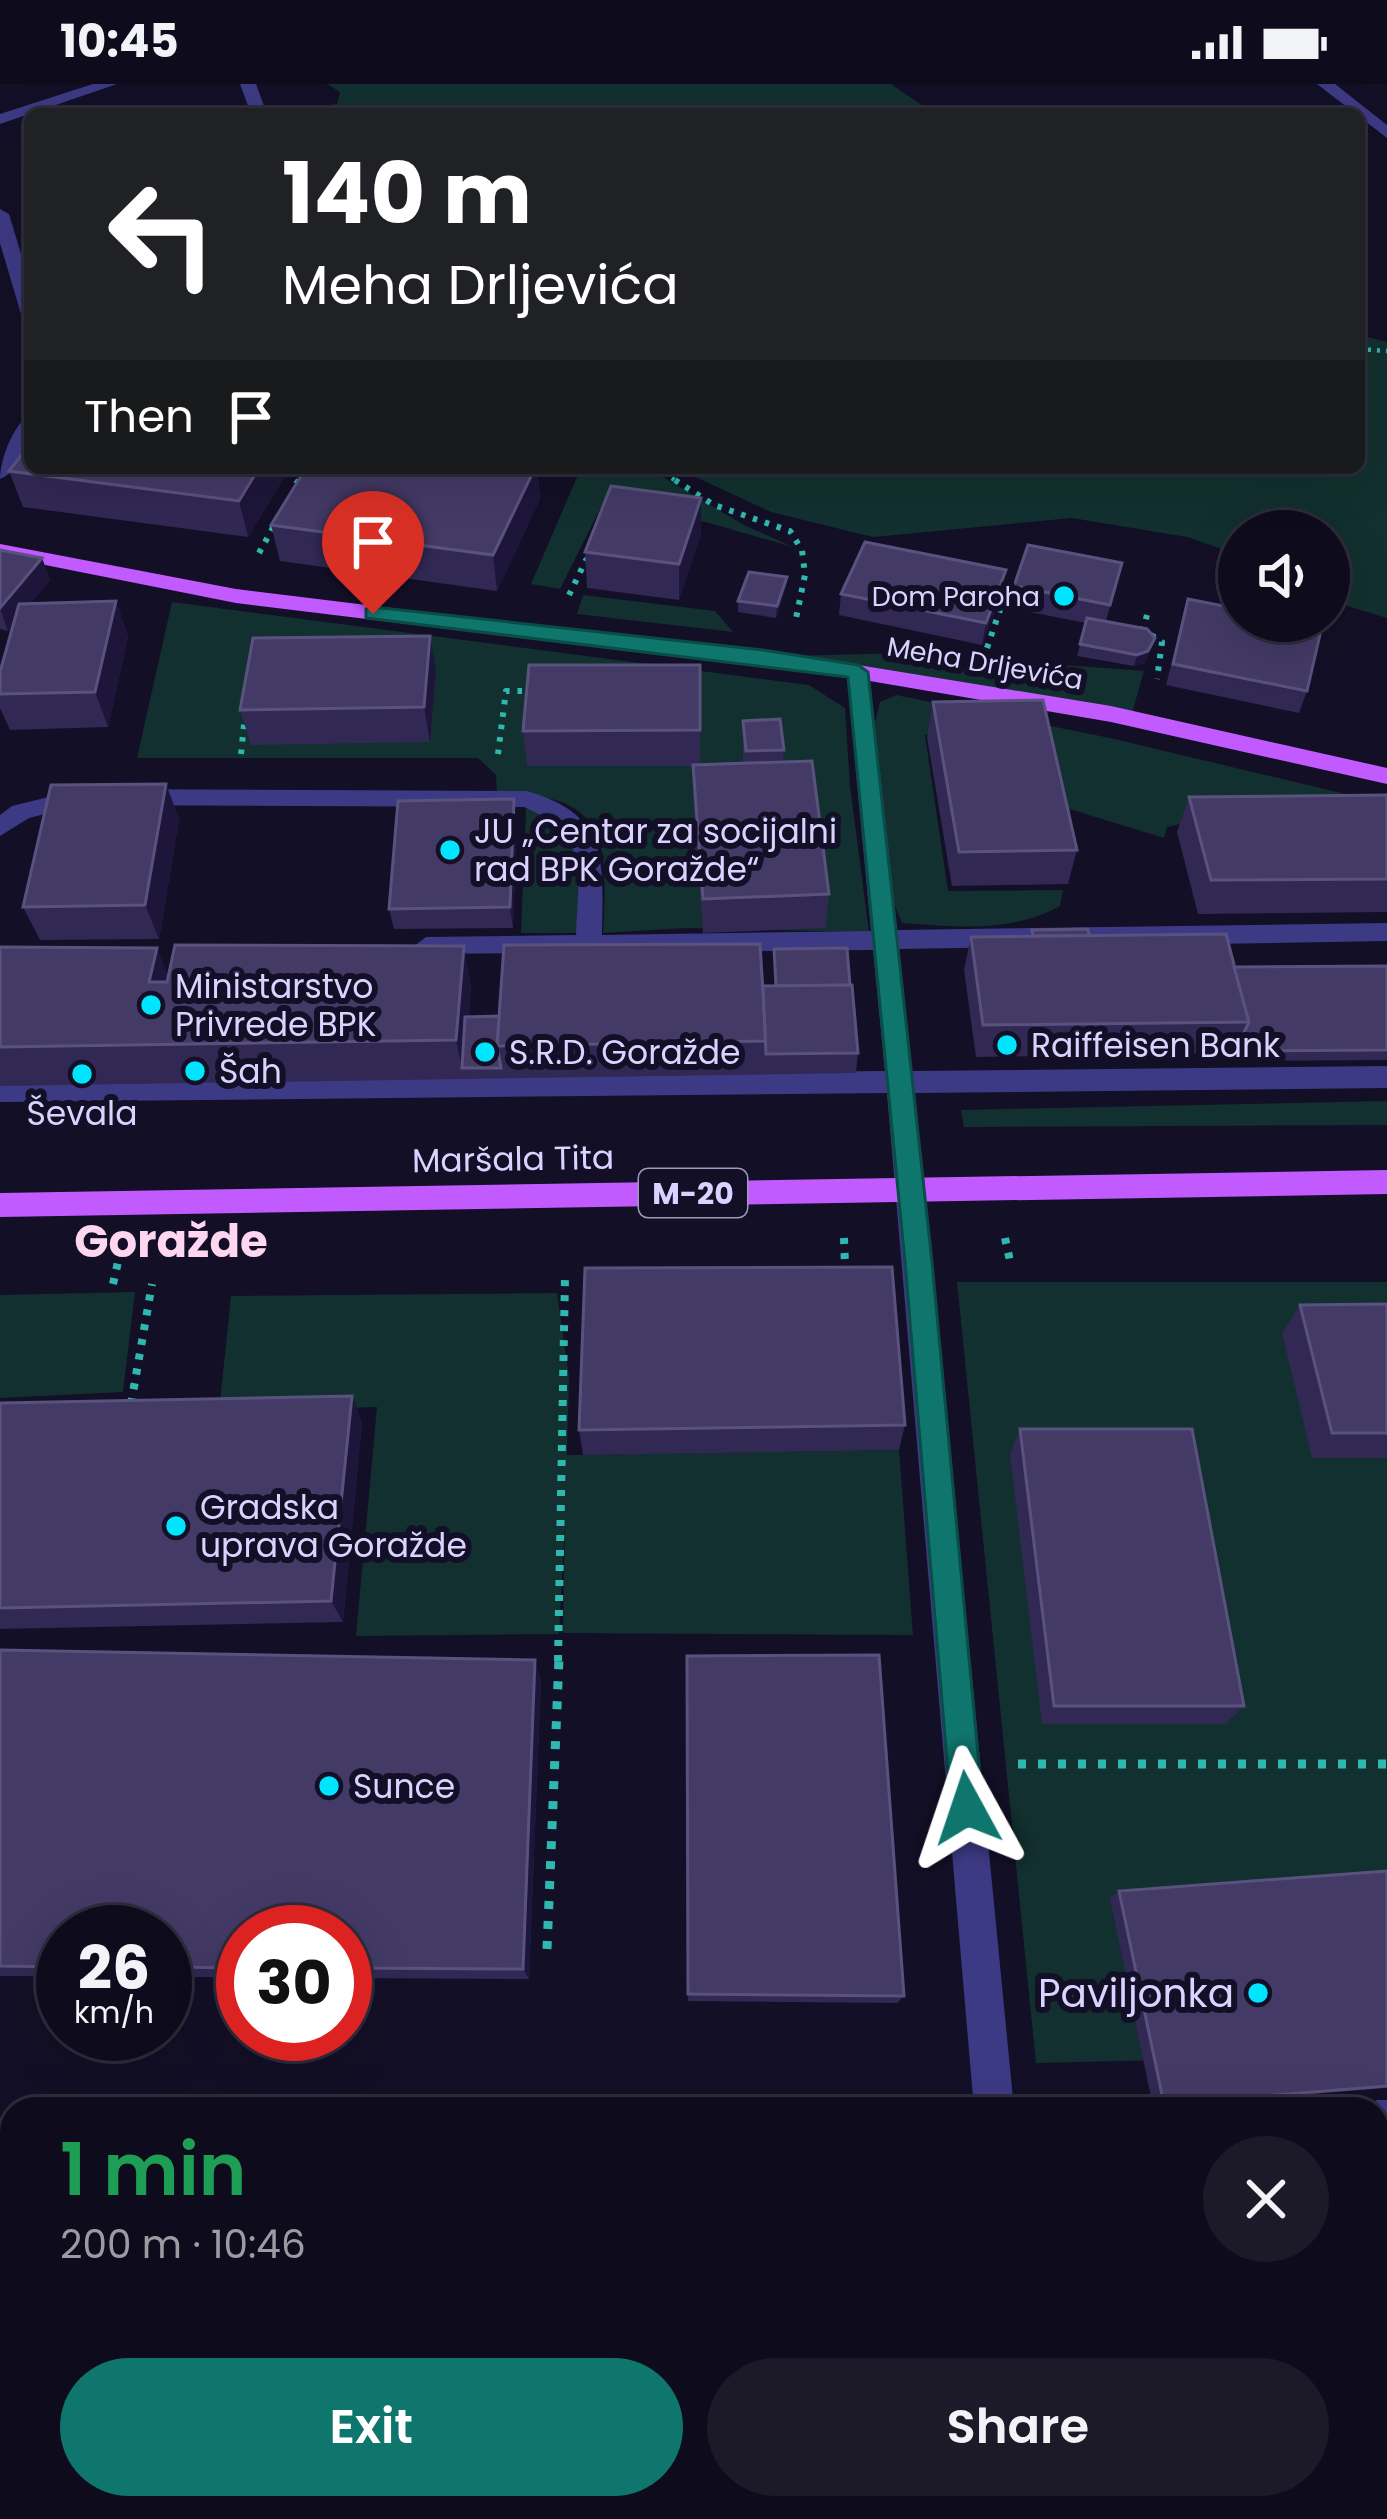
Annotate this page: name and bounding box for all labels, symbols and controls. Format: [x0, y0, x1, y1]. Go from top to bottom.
text: 10:45 [60, 10, 179, 73]
text: 140 m [282, 135, 532, 252]
icon: left [84, 156, 240, 312]
text: Meha Drljevića [282, 247, 679, 323]
icon: arrive [218, 384, 284, 450]
text: Then [84, 385, 194, 448]
pin [322, 491, 424, 614]
icon: arrive [340, 509, 406, 575]
map controls [1218, 510, 1350, 642]
button: sound [1218, 510, 1350, 642]
place label: Dom Paroha [872, 578, 1040, 615]
marker: Dom Paroha [1051, 583, 1077, 609]
street label: Meha Drljevića [884, 628, 1086, 698]
place label: JU „Centar za socijalni rad BPK Goražde“ [474, 808, 837, 893]
marker: JU „Centar za socijalni rad BPK Goražde“ [437, 837, 463, 863]
place label: Ministarstvo Privrede BPK [175, 963, 377, 1048]
marker: Ministarstvo Privrede BPK [138, 992, 164, 1018]
place label: Raiffeisen Bank [1031, 1022, 1280, 1069]
place label: S.R.D. Goražde [509, 1029, 741, 1076]
marker: Raiffeisen Bank [994, 1032, 1020, 1058]
marker: S.R.D. Goražde [472, 1039, 498, 1065]
place label: Šah [219, 1048, 282, 1095]
marker: Šah [182, 1058, 208, 1084]
marker: Ševala [69, 1061, 95, 1087]
place label: Ševala [26, 1090, 138, 1137]
street label: Maršala Tita [412, 1134, 614, 1184]
road number: M-20 [639, 1169, 747, 1217]
district label: Goražde [74, 1210, 268, 1273]
place label: Gradska uprava Goražde [200, 1484, 467, 1569]
marker: Gradska uprava Goražde [163, 1513, 189, 1539]
position arrow [904, 1745, 1030, 1871]
place label: Sunce [353, 1763, 455, 1810]
marker: Sunce [316, 1773, 342, 1799]
speed limit sign: 30 [216, 1905, 372, 2061]
text: 26 [78, 1926, 150, 2010]
place label: Paviljonka [1038, 1966, 1234, 2021]
marker: Paviljonka [1245, 1980, 1271, 2006]
text: km/h [74, 1991, 154, 2034]
text: 1 min [60, 2119, 246, 2220]
button: close [1203, 2136, 1329, 2262]
text: 200 m · 10:46 [60, 2217, 306, 2272]
button: Exit [60, 2358, 683, 2496]
button: Share [707, 2358, 1329, 2496]

